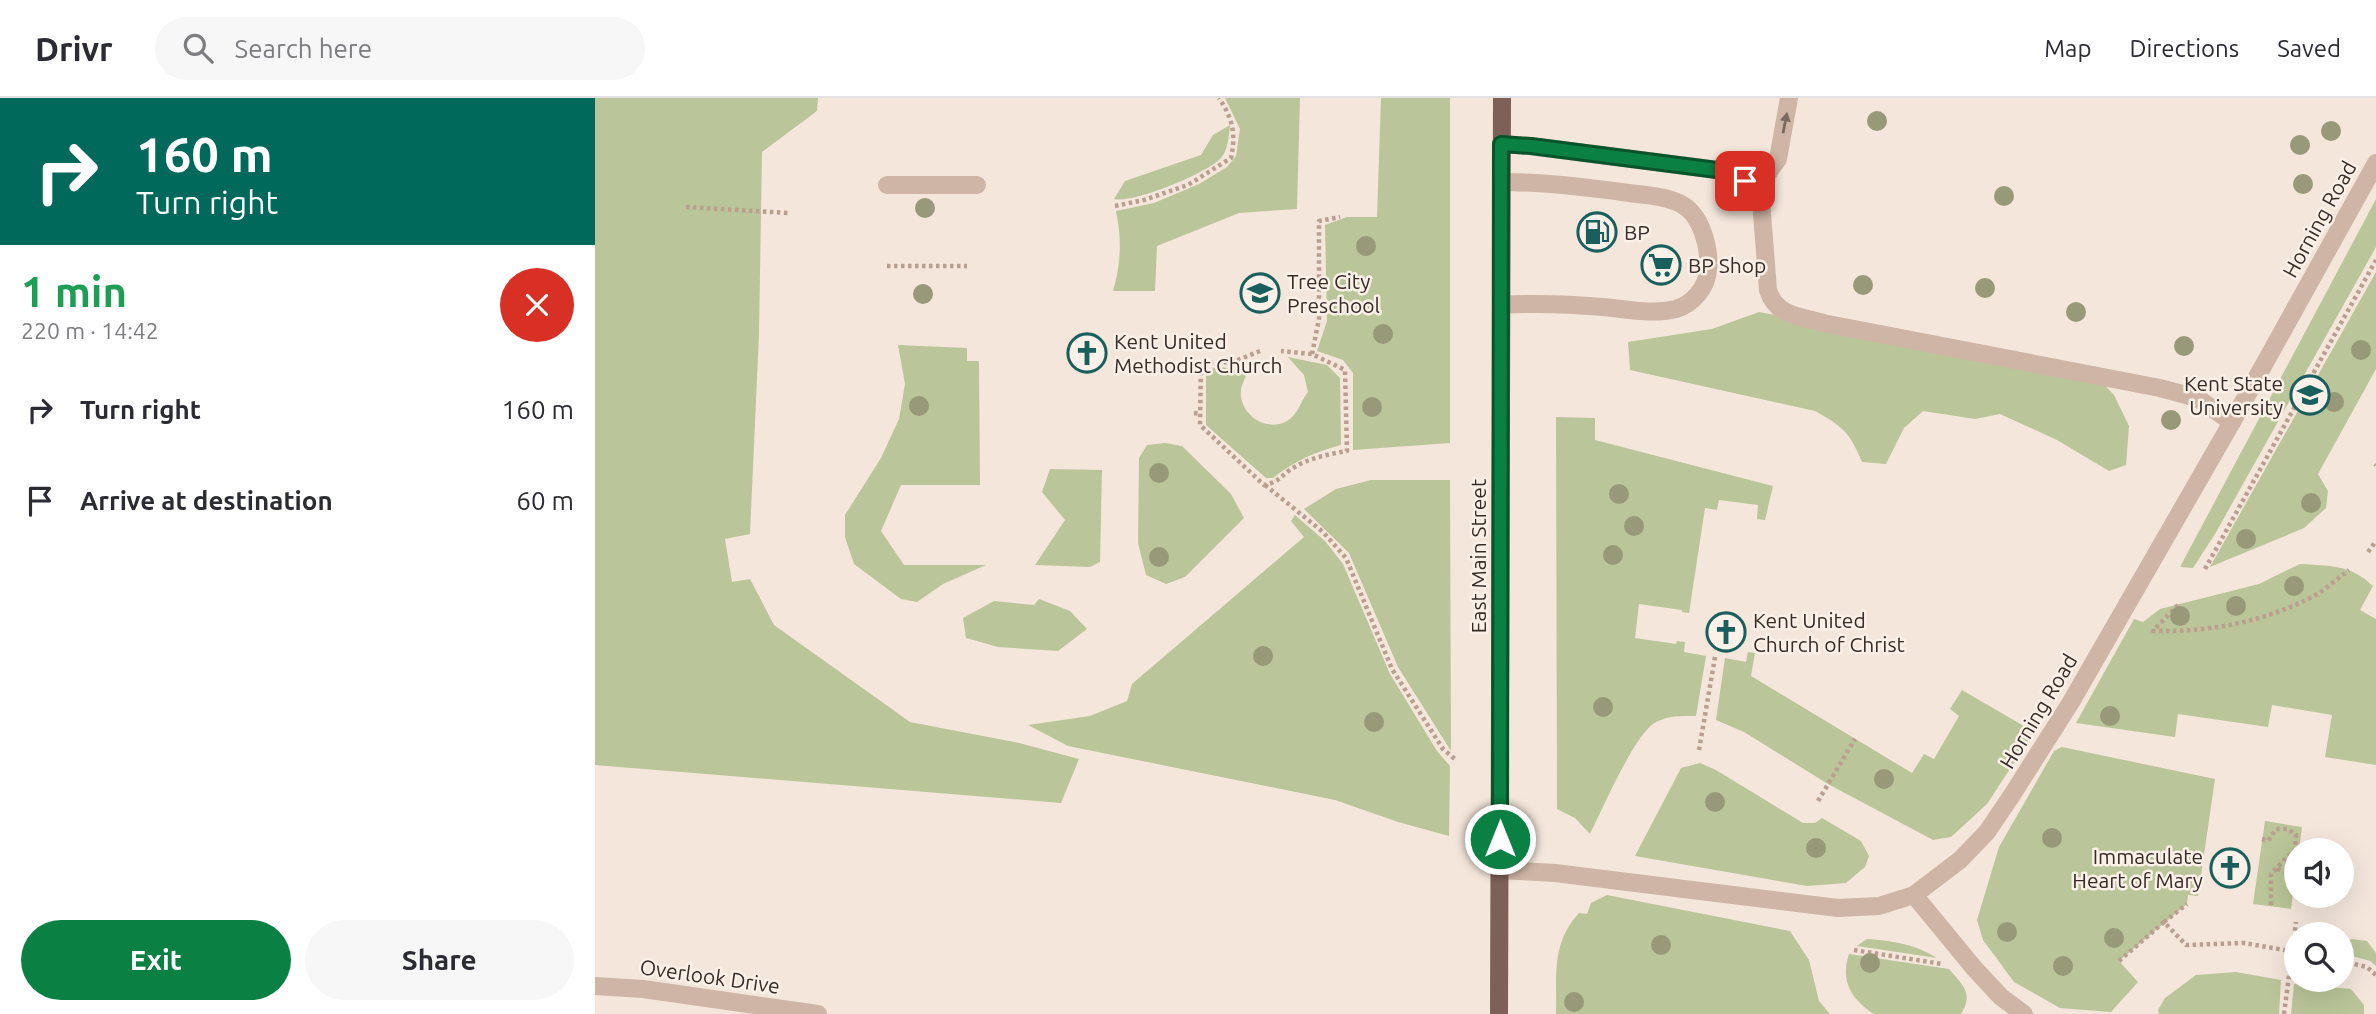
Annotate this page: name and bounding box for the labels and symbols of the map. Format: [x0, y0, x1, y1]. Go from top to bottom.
one-way arrow [1780, 112, 1791, 134]
pin [1715, 151, 1775, 211]
street label: Horning Road [2277, 157, 2361, 281]
fuel station icon: BP [1576, 211, 1618, 253]
place label: BP [1624, 220, 1650, 244]
supermarket icon: BP Shop [1640, 244, 1682, 286]
place label: BP Shop [1688, 253, 1766, 277]
place label: Tree City Preschool [1287, 269, 1380, 317]
school or university icon: Tree City Preschool [1239, 272, 1281, 314]
place label: Kent United Methodist Church [1114, 329, 1282, 377]
church icon: Kent United Methodist Church [1066, 332, 1108, 374]
place label: Kent State University [2184, 371, 2283, 419]
school or university icon: Kent State University [2289, 374, 2331, 416]
street label: East Main Street [1466, 479, 1490, 633]
place label: Kent United Church of Christ [1753, 608, 1905, 656]
church icon: Kent United Church of Christ [1705, 611, 1747, 653]
street label: Horning Road [1994, 649, 2082, 773]
position arrow [1463, 802, 1537, 876]
place label: Immaculate Heart of Mary [2072, 844, 2203, 892]
church icon: Immaculate Heart of Mary [2209, 847, 2251, 889]
street label: Overlook Drive [638, 954, 782, 998]

